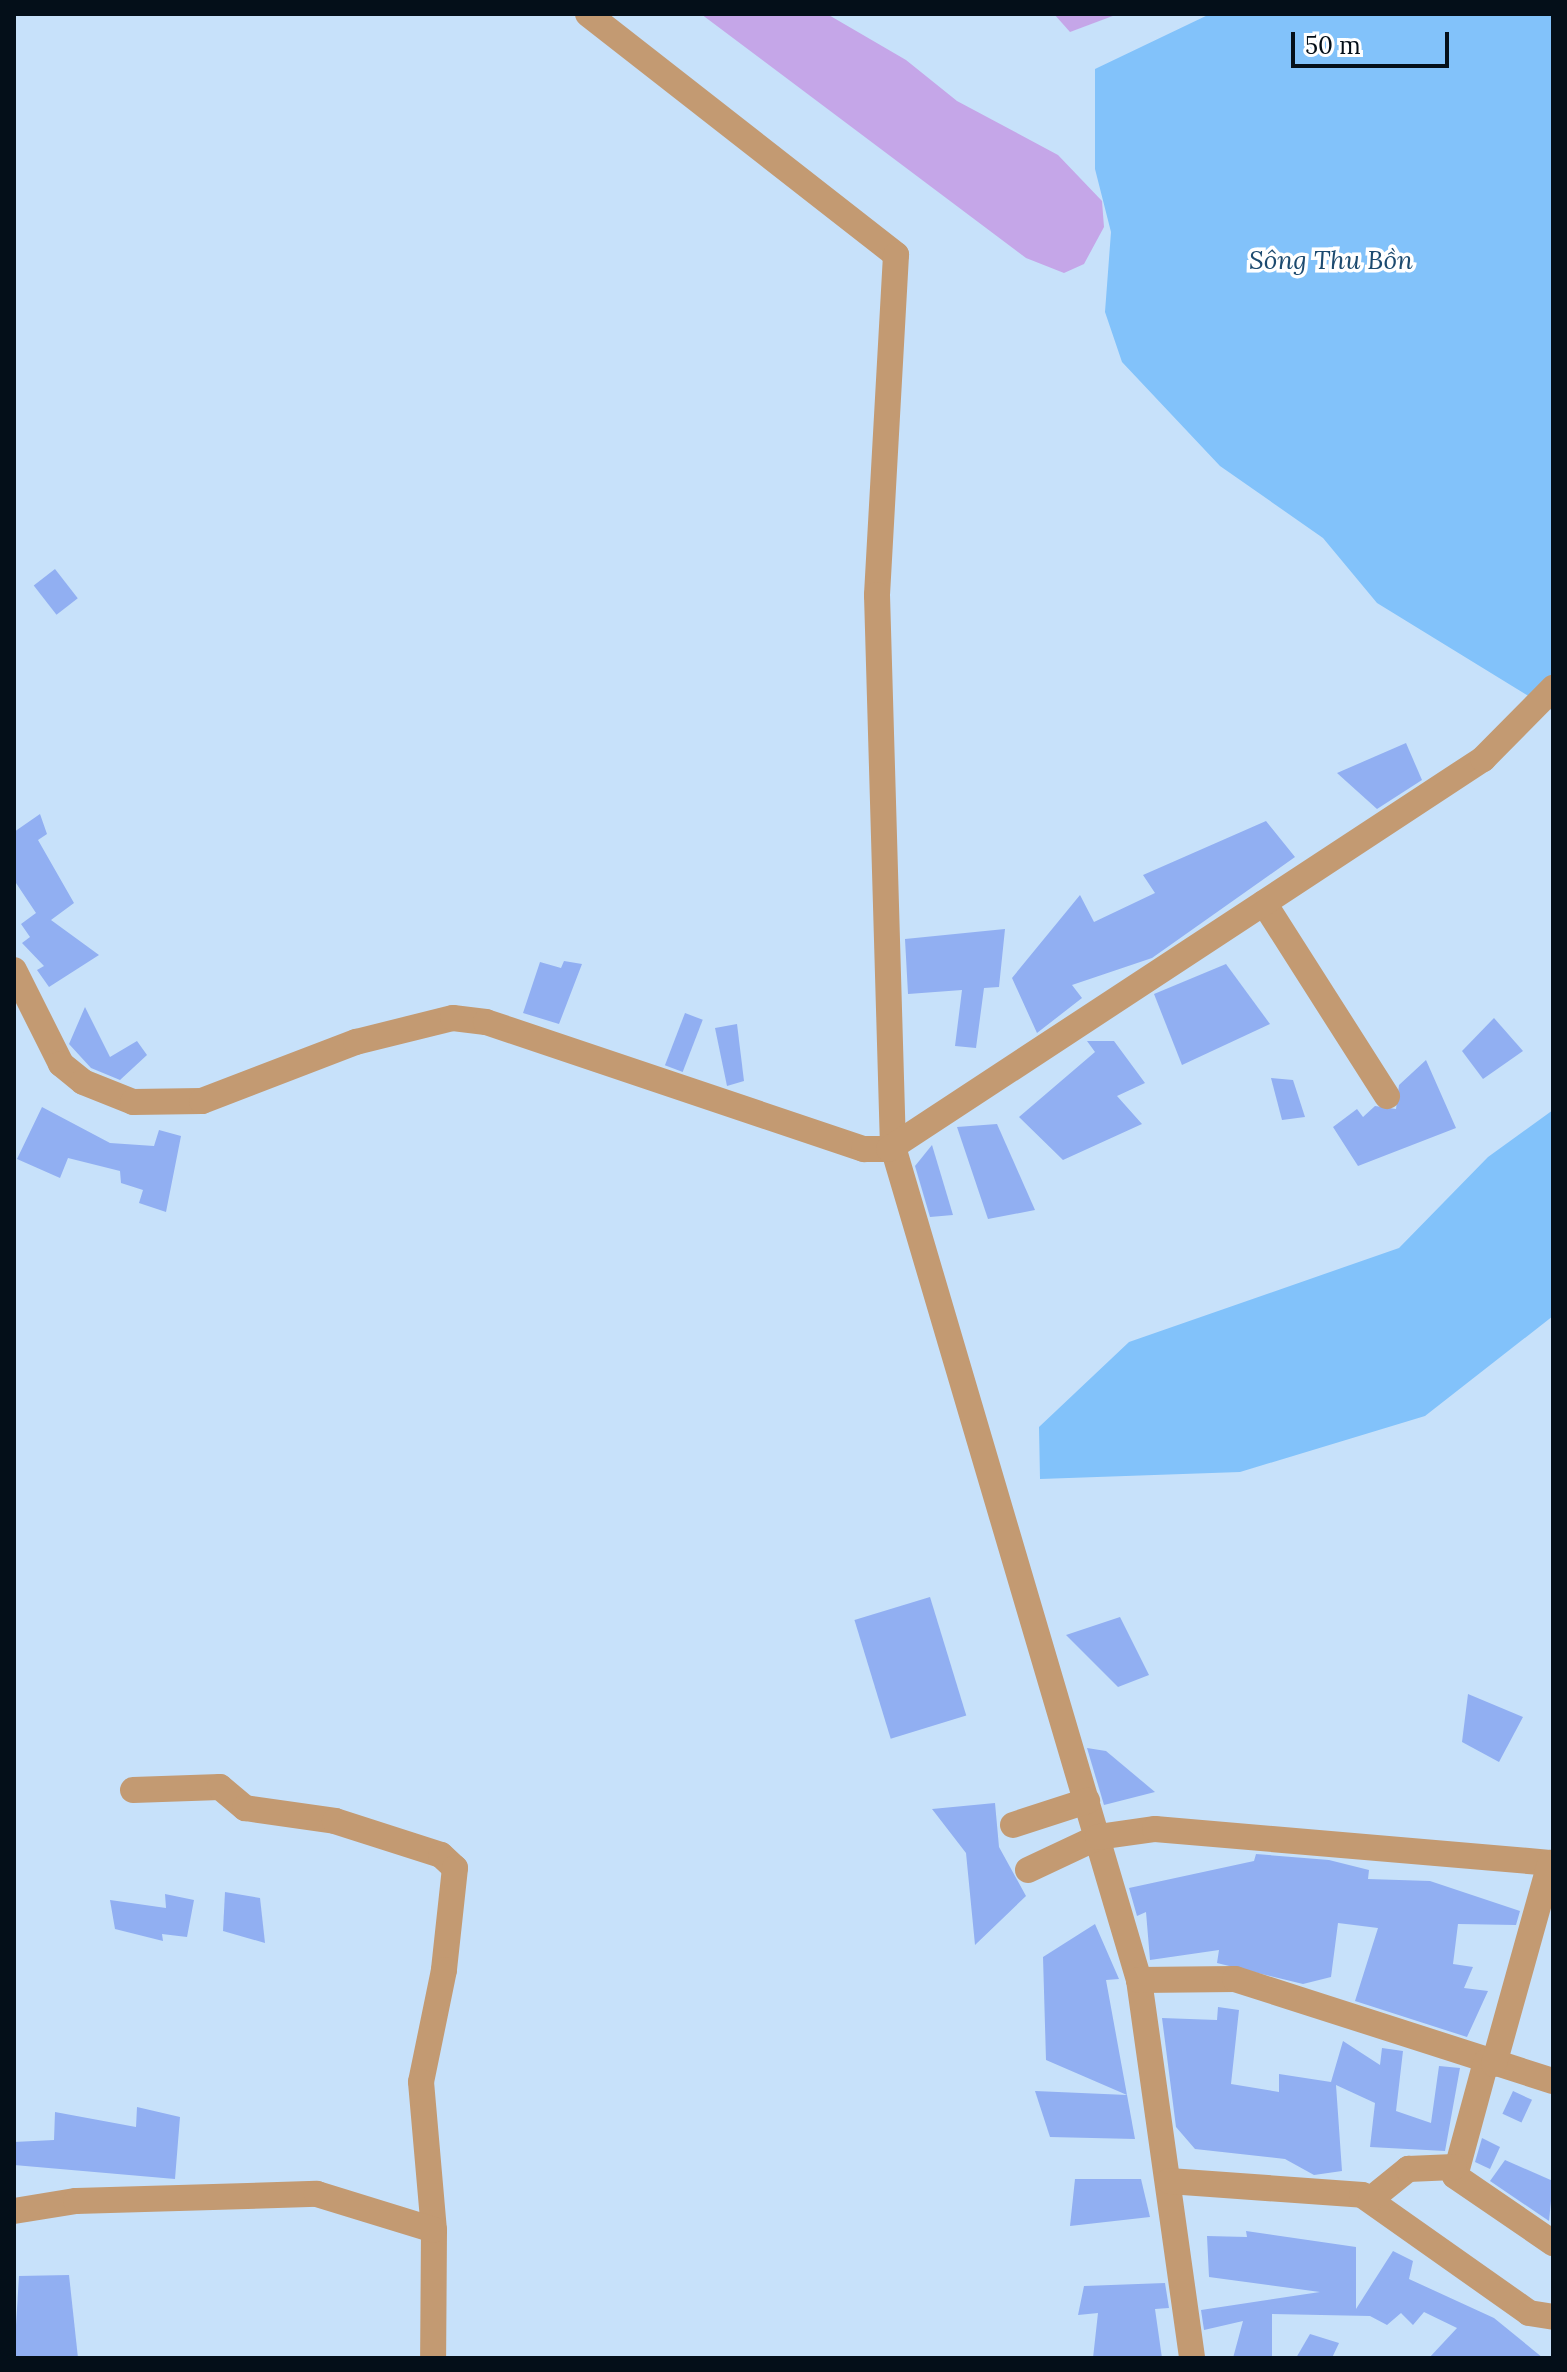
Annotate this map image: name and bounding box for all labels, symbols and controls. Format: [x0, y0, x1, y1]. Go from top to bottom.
scale bar [1295, 16, 1453, 66]
text: 50 m [1305, 30, 1361, 61]
water label: Sông Thu Bồn [1249, 244, 1413, 276]

